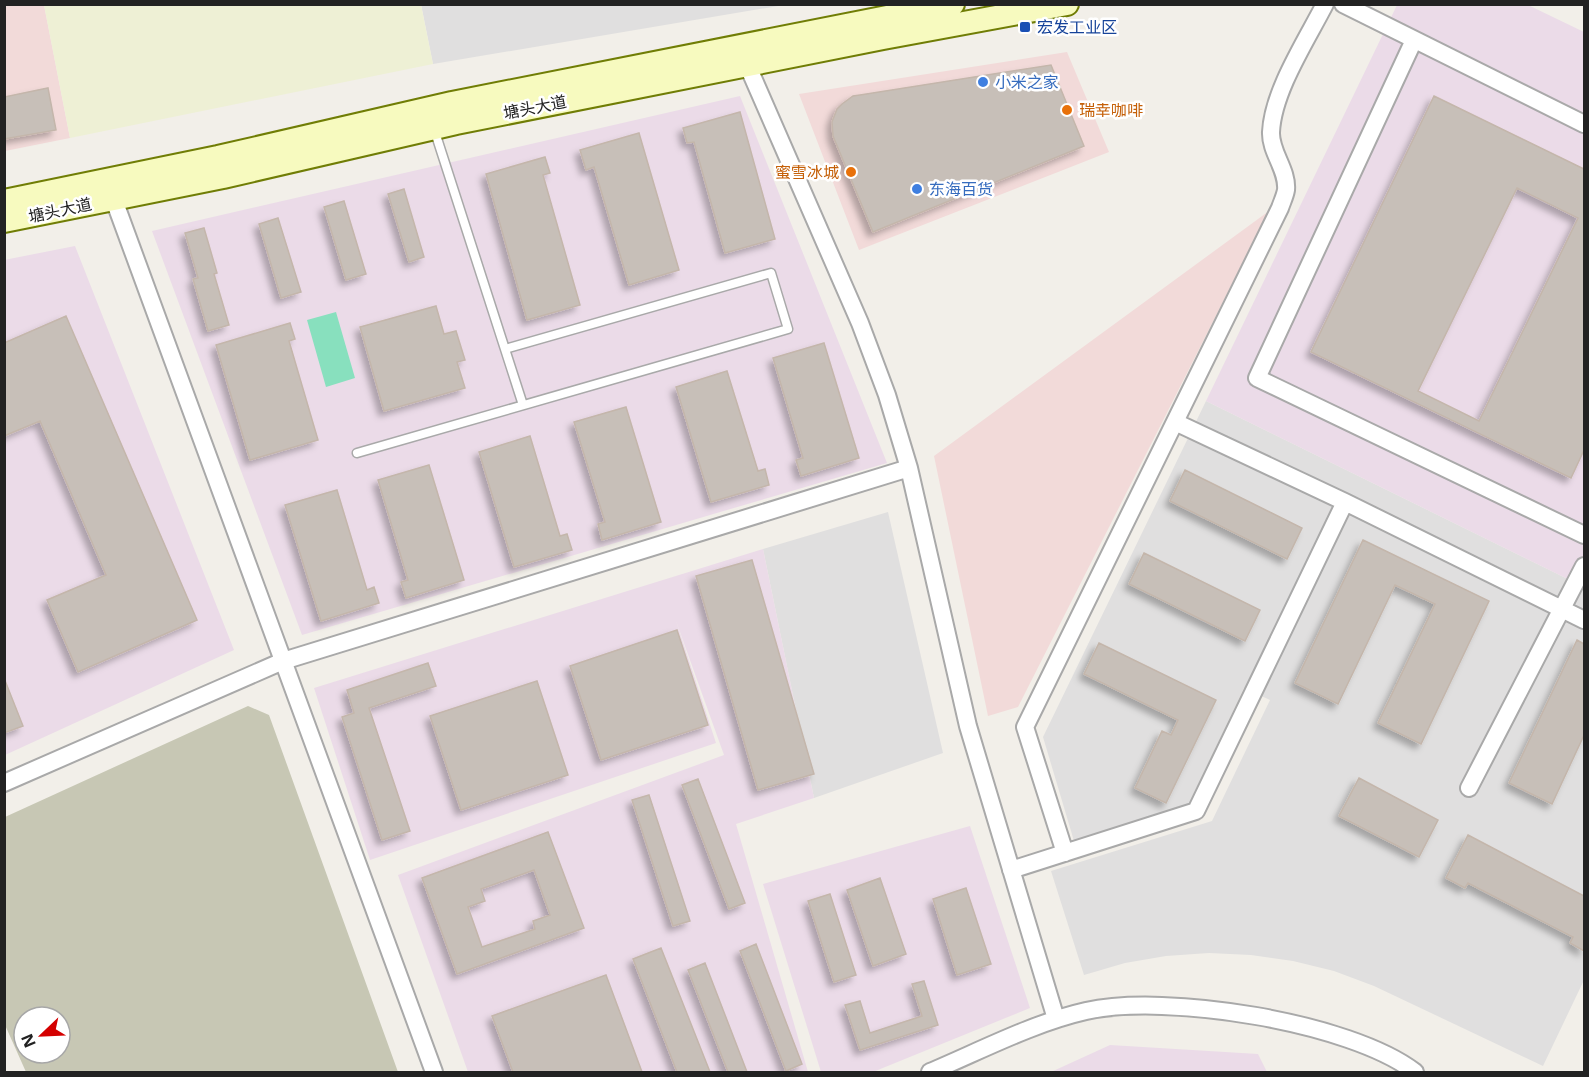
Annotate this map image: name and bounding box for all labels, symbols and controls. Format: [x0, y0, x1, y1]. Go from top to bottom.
place label: 宏发工业区 [1037, 16, 1117, 38]
marker: 宏发工业区 [1018, 20, 1032, 34]
place label: 小米之家 [995, 71, 1059, 93]
marker: 小米之家 [976, 75, 990, 89]
street label: 塘头大道 [501, 90, 569, 124]
place label: 瑞幸咖啡 [1079, 99, 1143, 121]
marker: 瑞幸咖啡 [1060, 103, 1074, 117]
place label: 蜜雪冰城 [775, 161, 839, 183]
marker: 蜜雪冰城 [844, 165, 858, 179]
place label: 东海百货 [929, 178, 993, 200]
marker: 东海百货 [910, 182, 924, 196]
street label: 塘头大道 [26, 193, 94, 227]
north arrow [12, 1005, 72, 1065]
text: N [16, 1031, 41, 1051]

